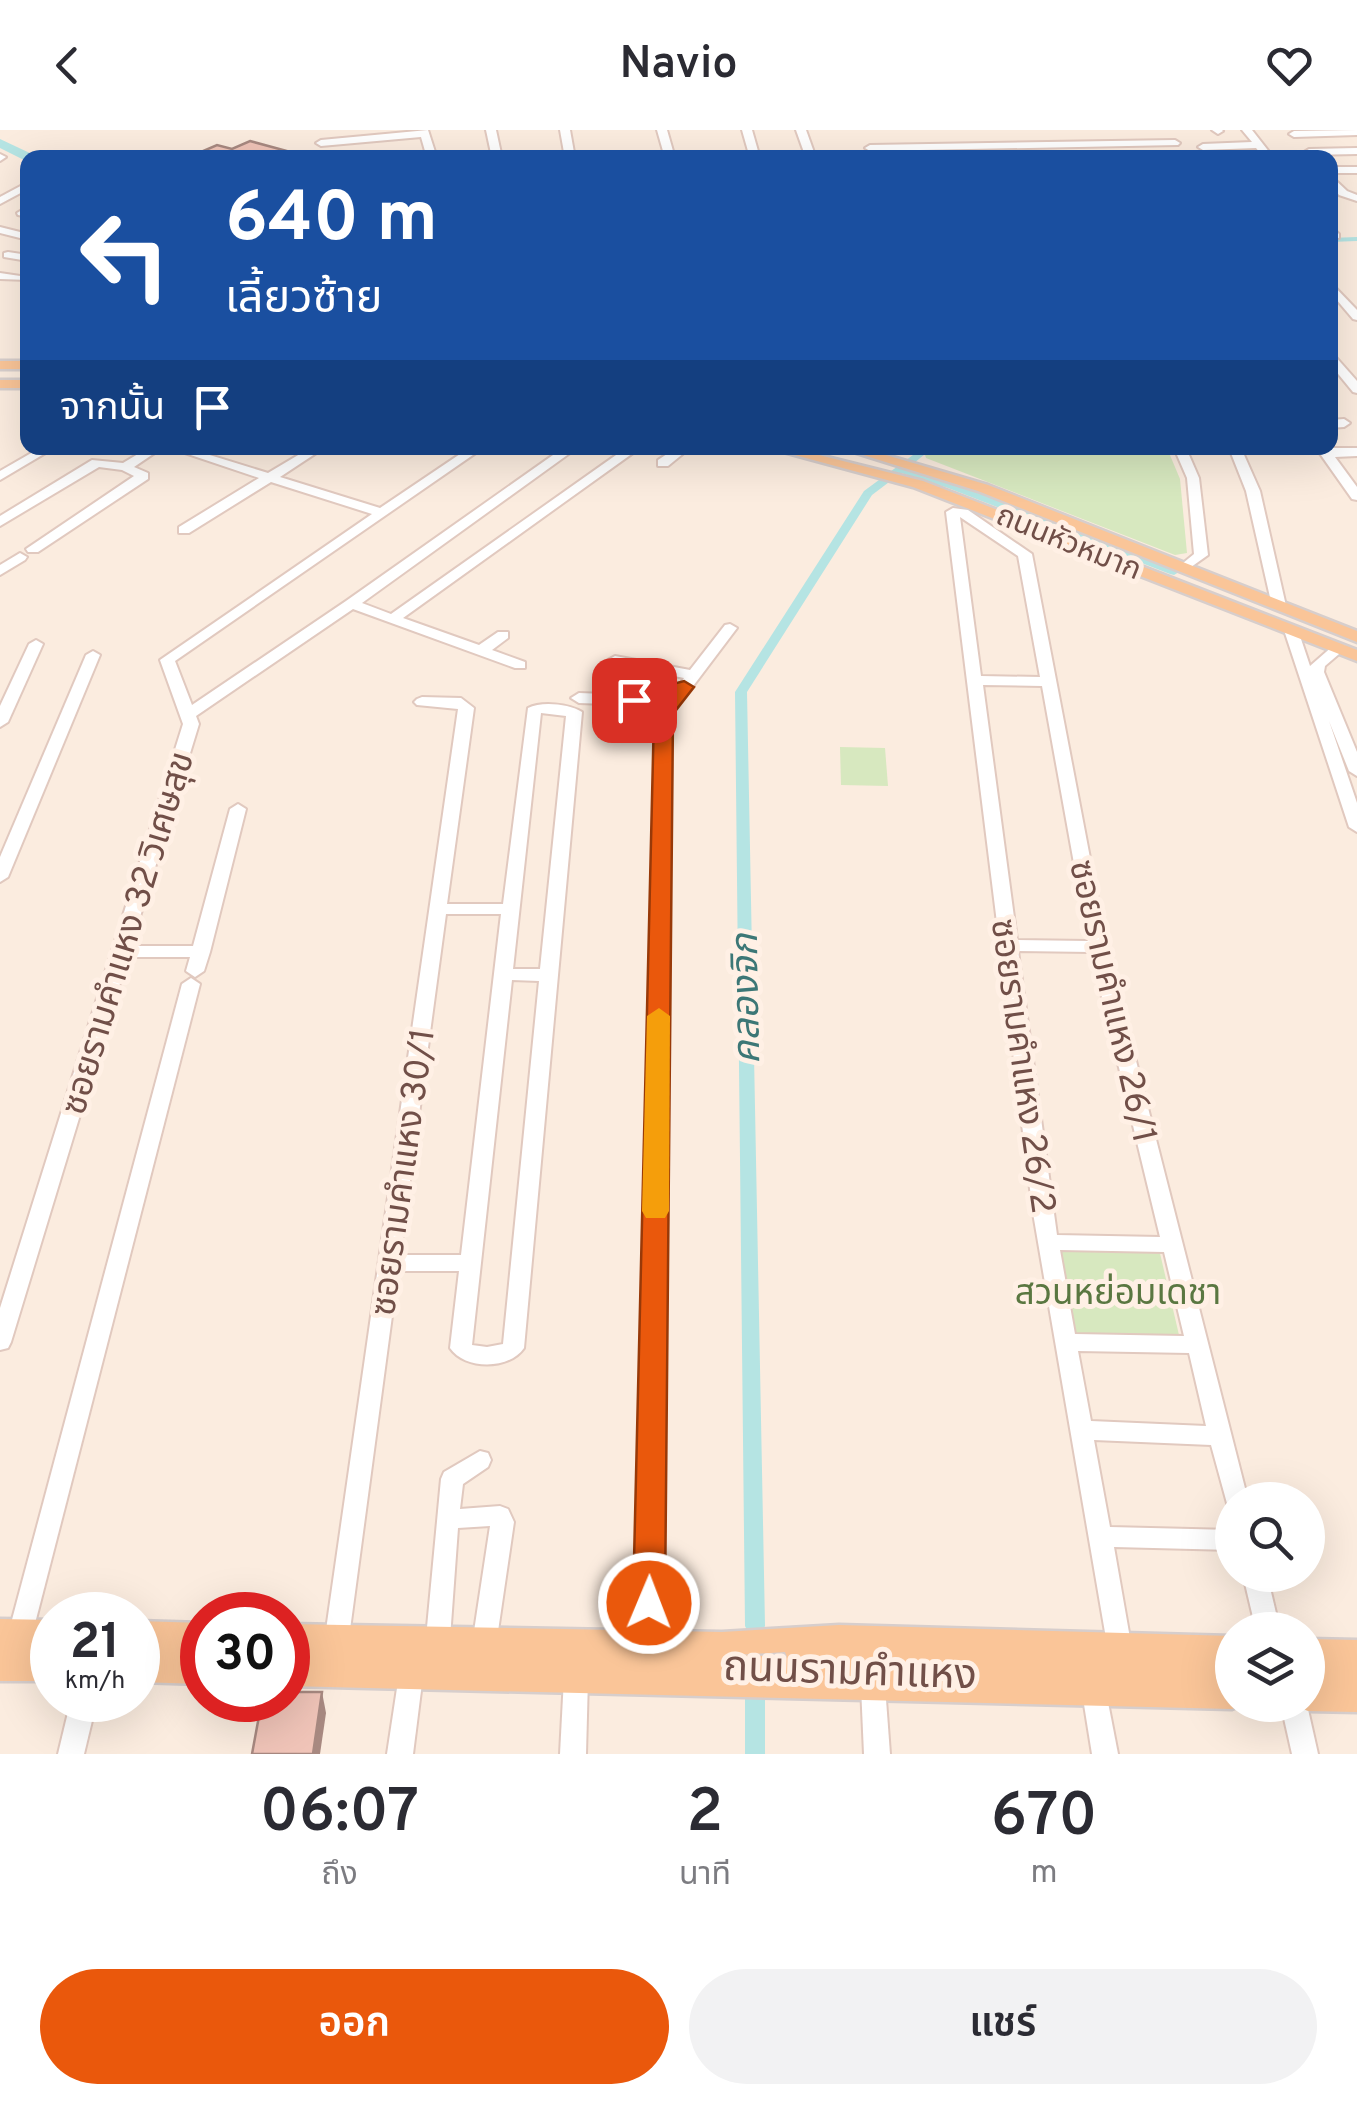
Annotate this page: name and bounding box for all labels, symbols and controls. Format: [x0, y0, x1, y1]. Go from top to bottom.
text: Navio [619, 37, 738, 94]
icon: back [40, 38, 95, 93]
icon: heart [1262, 38, 1317, 93]
text: 640 m [225, 177, 438, 266]
icon: left [60, 190, 190, 320]
text: เลี้ยวซ้าย [225, 272, 382, 329]
icon: arrive [185, 380, 240, 435]
text: จากนั้น [60, 385, 165, 434]
street label: ถนนหัวหมาก [990, 498, 1146, 590]
pin [592, 658, 677, 743]
icon: arrive [607, 673, 662, 728]
street label: ซอยรามคำแหง 32 วิเศษสุข [54, 747, 206, 1121]
street label: ซอยรามคำแหง 26/1 [1057, 856, 1165, 1147]
street label: ซอยรามคำแหง 26/2 [979, 916, 1063, 1217]
water label: คลองจิก [723, 932, 774, 1064]
street label: ซอยรามคำแหง 30/1 [363, 1026, 447, 1319]
park label: สวนหย่อมเดชา [1015, 1273, 1221, 1317]
map controls [1215, 1482, 1325, 1722]
button: search [1215, 1482, 1325, 1592]
position arrow [597, 1551, 701, 1655]
speed limit sign: 30 [180, 1592, 310, 1722]
button: layers [1215, 1612, 1325, 1722]
text: 21 [70, 1613, 120, 1676]
street label: ถนนรามคำแหง [722, 1643, 978, 1704]
text: km/h [65, 1666, 125, 1698]
text: 06:07 [260, 1777, 419, 1853]
text: 2 [687, 1777, 723, 1853]
text: 670 [991, 1781, 1097, 1857]
text: m [1030, 1854, 1058, 1894]
text: ถึง [321, 1856, 358, 1896]
text: นาที [679, 1856, 731, 1896]
button: ออก [40, 1969, 669, 2084]
button: แชร์ [689, 1969, 1317, 2084]

